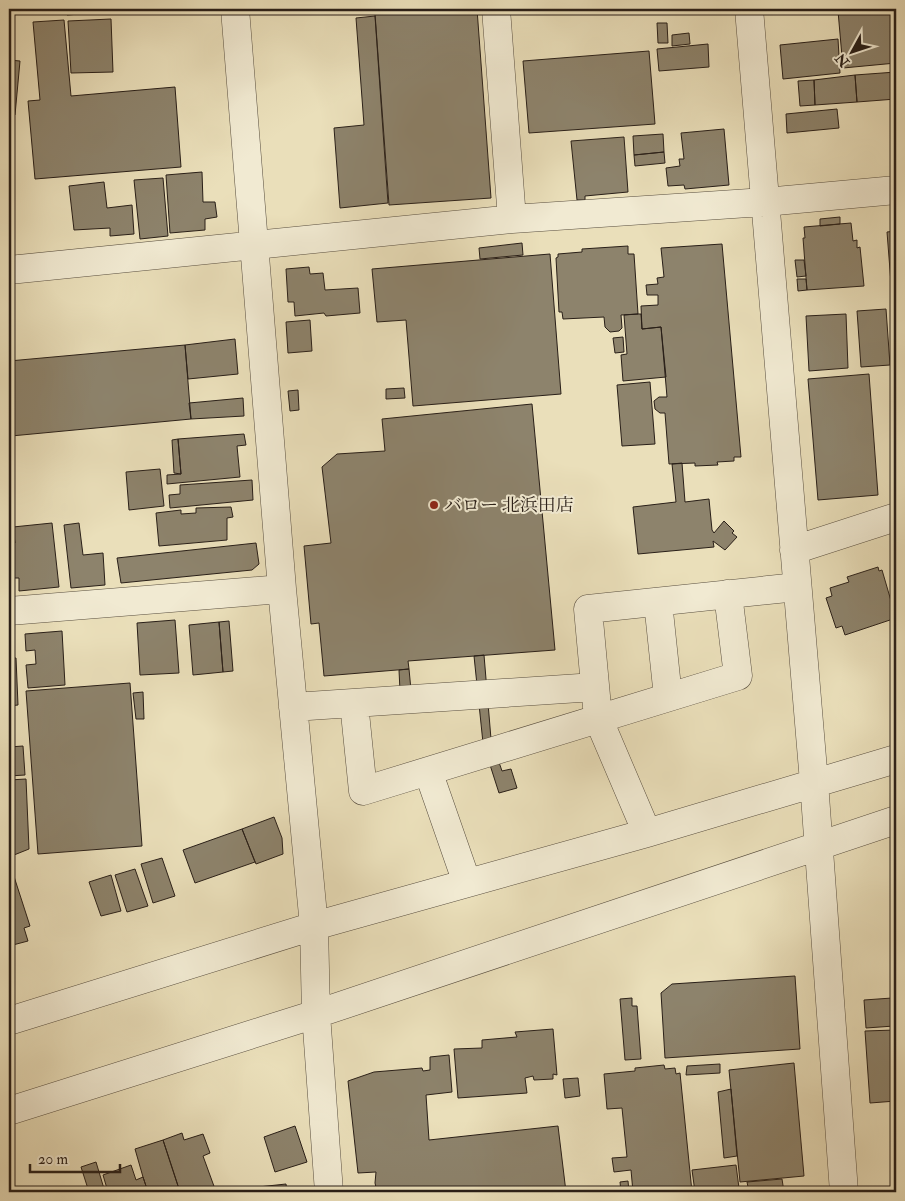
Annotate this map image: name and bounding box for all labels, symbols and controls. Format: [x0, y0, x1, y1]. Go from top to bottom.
north arrow [828, 28, 878, 78]
text: N [832, 49, 854, 71]
place label: バロー 北浜田店 [444, 494, 574, 517]
marker: バロー 北浜田店 [428, 499, 440, 511]
scale bar [30, 1141, 120, 1173]
text: 20 m [38, 1150, 68, 1169]

